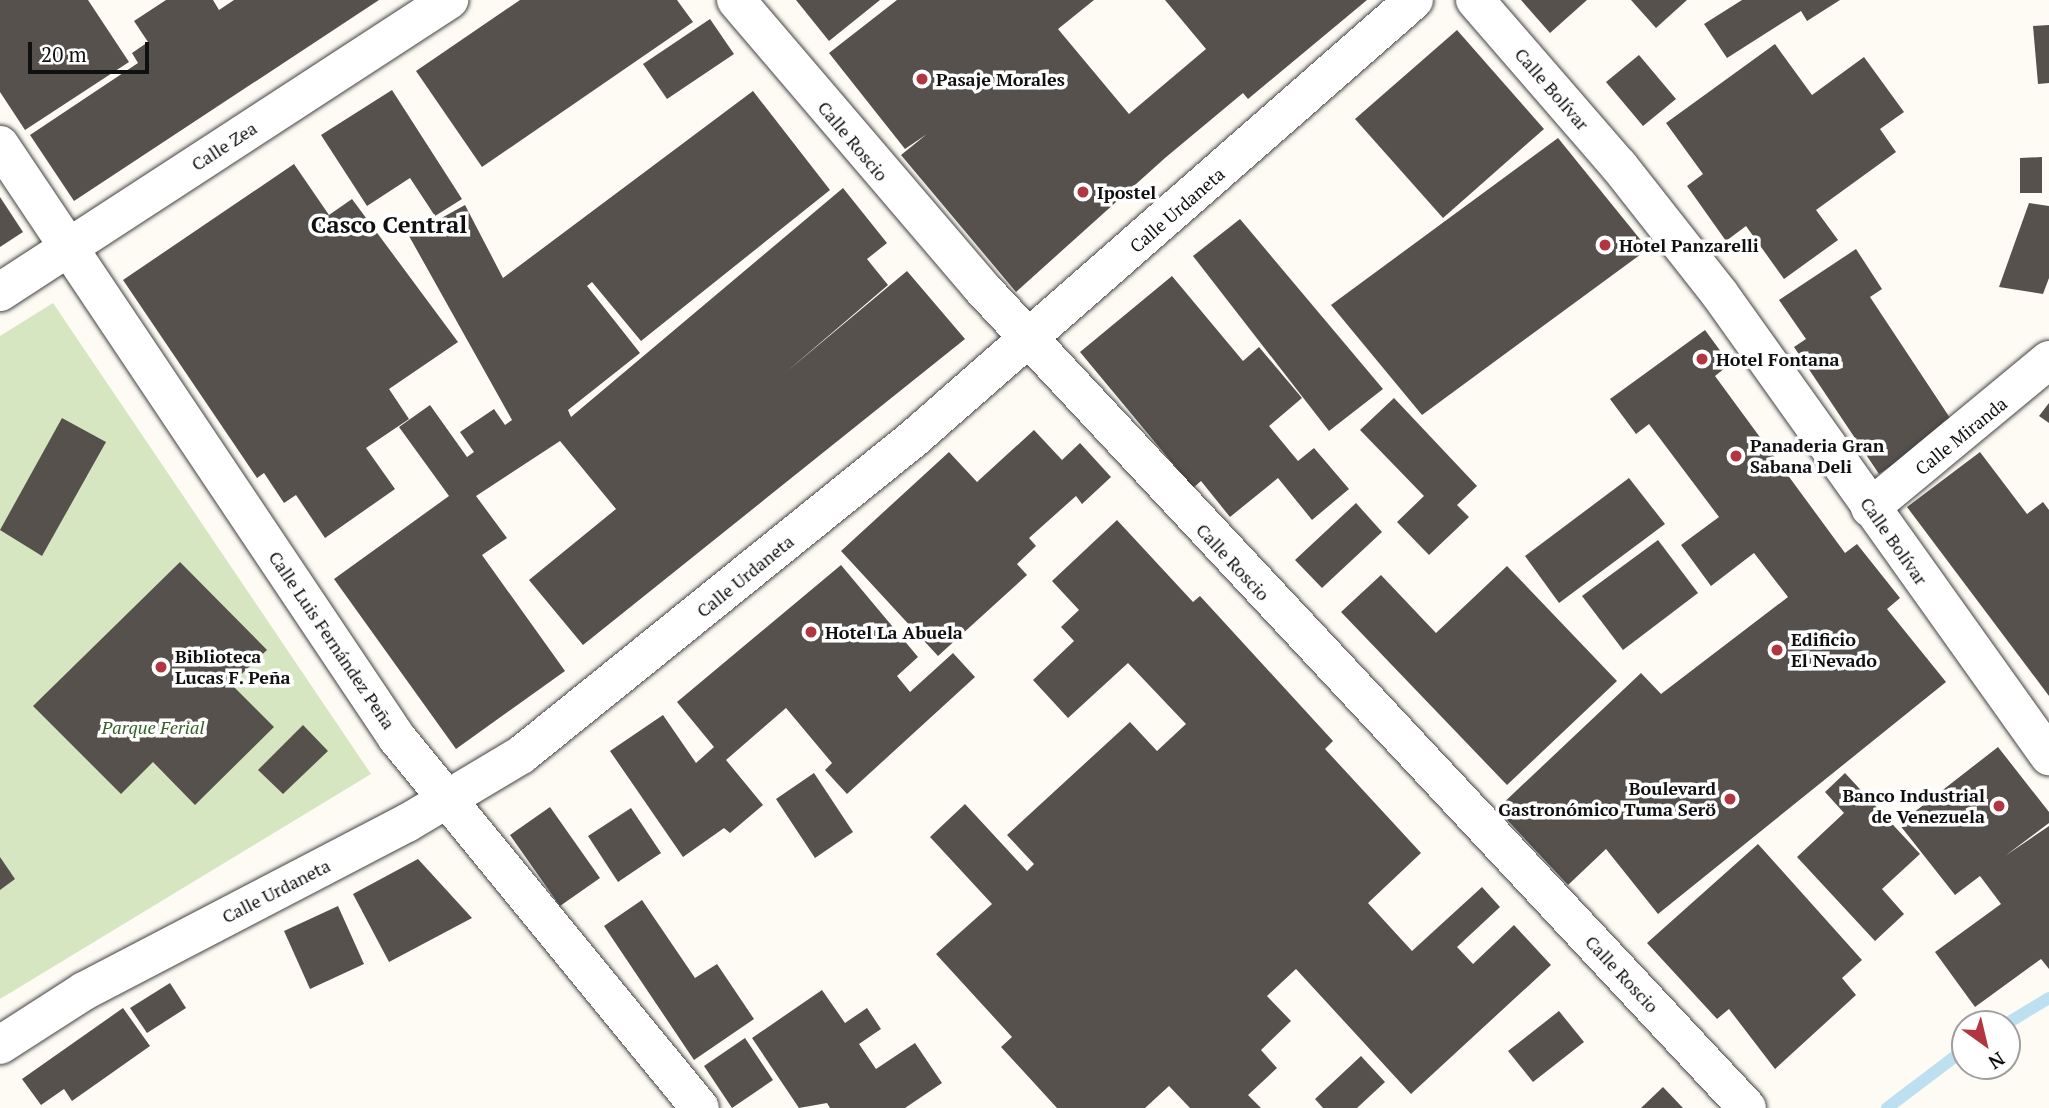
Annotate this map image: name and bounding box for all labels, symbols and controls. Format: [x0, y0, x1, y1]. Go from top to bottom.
scale bar [32, 28, 152, 72]
text: 20 m [41, 40, 87, 68]
street label: Calle Bolívar [1510, 43, 1594, 135]
place label: Pasaje Morales [936, 68, 1065, 90]
marker: Pasaje Morales [914, 71, 930, 87]
street label: Calle Roscio [813, 97, 893, 185]
street label: Calle Zea [187, 117, 261, 175]
street label: Calle Urdaneta [1125, 163, 1229, 257]
place label: Ipostel [1097, 181, 1156, 203]
marker: Ipostel [1075, 184, 1091, 200]
district label: Casco Central [311, 211, 467, 239]
place label: Hotel Panzarelli [1619, 234, 1759, 256]
marker: Hotel Panzarelli [1597, 237, 1613, 253]
place label: Hotel Fontana [1716, 348, 1840, 370]
marker: Hotel Fontana [1694, 351, 1710, 367]
street label: Calle Miranda [1911, 392, 2011, 480]
place label: Panaderia Gran Sabana Deli [1750, 435, 1884, 478]
marker: Panaderia Gran Sabana Deli [1728, 448, 1744, 464]
street label: Calle Bolívar [1856, 493, 1932, 589]
street label: Calle Roscio [1192, 519, 1274, 605]
street label: Calle Urdaneta [692, 530, 798, 622]
street label: Calle Luis Fernández Peña [264, 547, 400, 733]
place label: Hotel La Abuela [825, 621, 963, 643]
marker: Hotel La Abuela [803, 624, 819, 640]
place label: Edificio El Nevado [1791, 629, 1877, 672]
marker: Edificio El Nevado [1769, 642, 1785, 658]
place label: Biblioteca Lucas F. Peña [175, 646, 291, 688]
marker: Biblioteca Lucas F. Peña [153, 659, 169, 675]
park label: Parque Ferial [102, 716, 204, 738]
place label: Boulevard Gastronómico Tuma Serö [1498, 778, 1716, 820]
place label: Banco Industrial de Venezuela [1842, 785, 1985, 828]
marker: Boulevard Gastronómico Tuma Serö [1722, 791, 1738, 807]
marker: Banco Industrial de Venezuela [1991, 798, 2007, 814]
street label: Calle Urdaneta [218, 854, 334, 928]
street label: Calle Roscio [1581, 931, 1663, 1017]
north arrow [1951, 1010, 2021, 1080]
text: N [1984, 1047, 2010, 1076]

